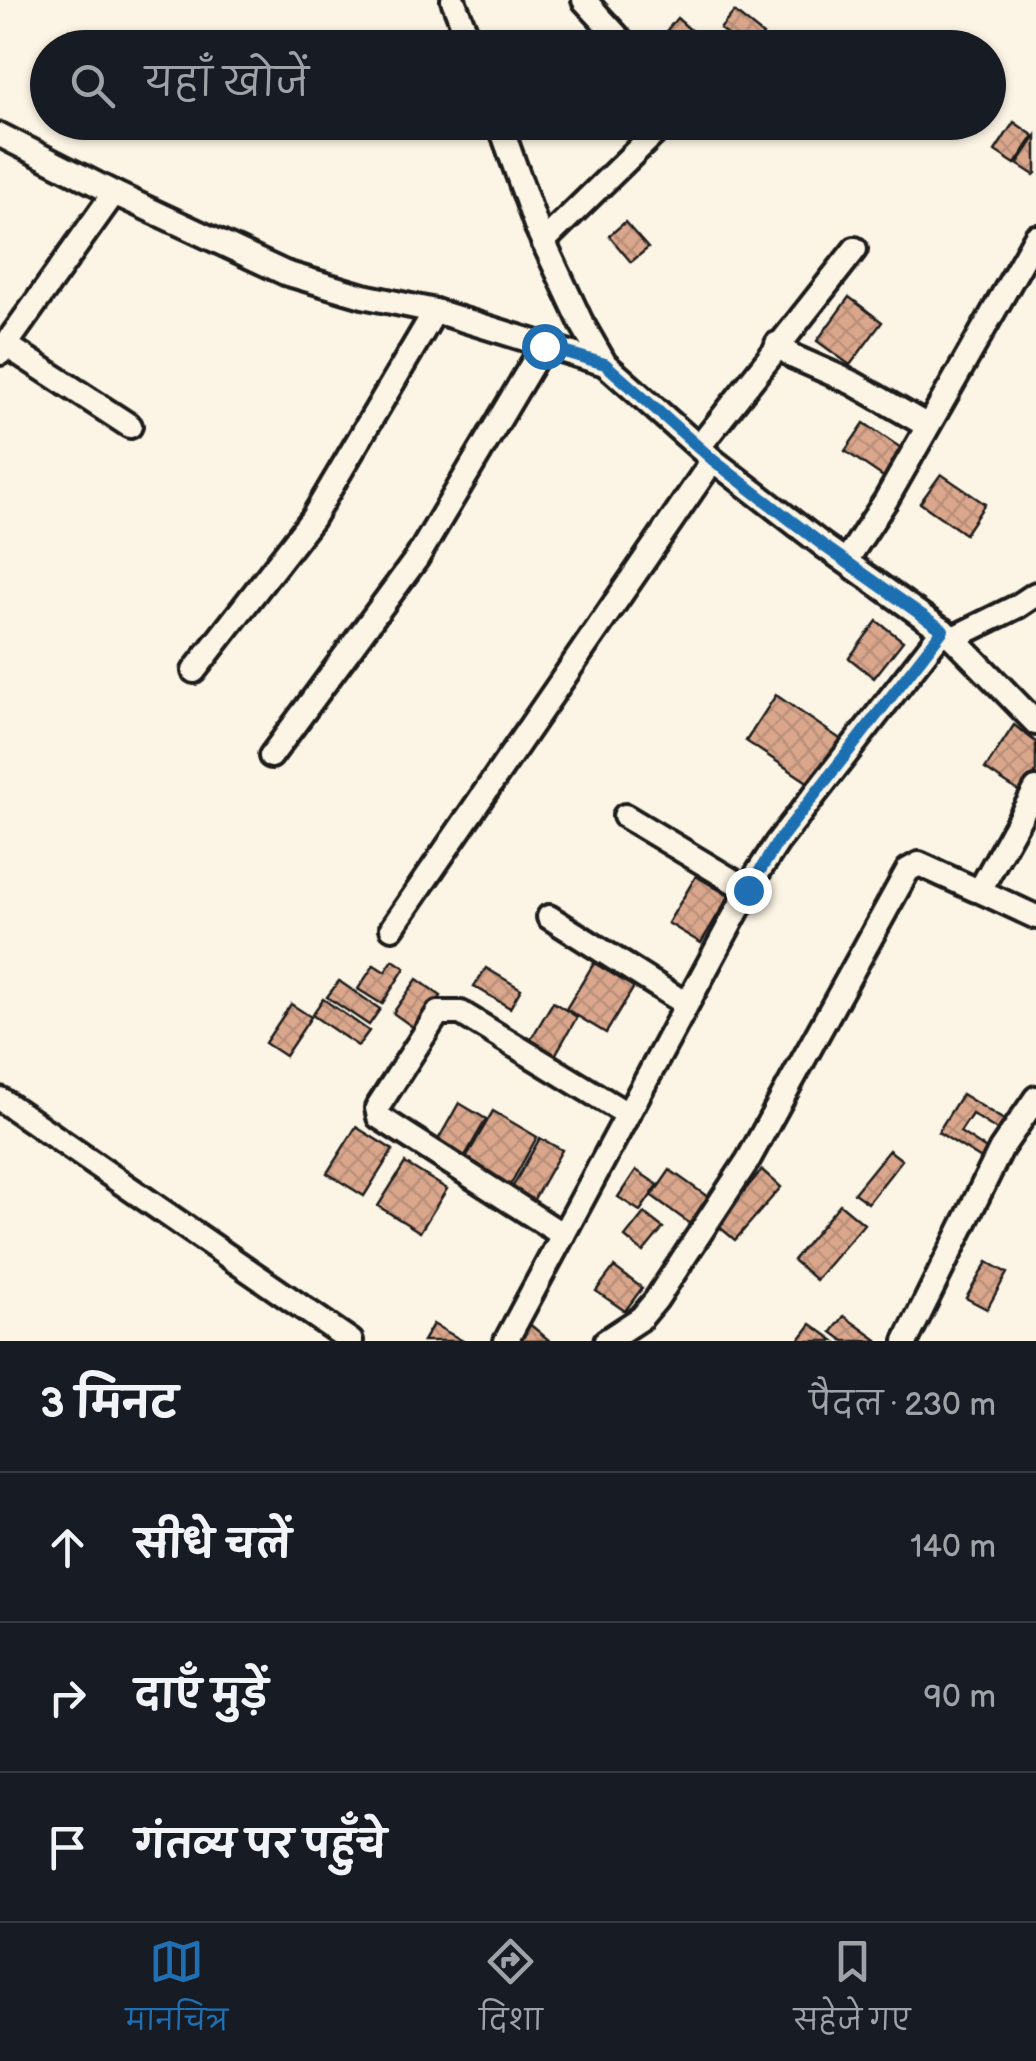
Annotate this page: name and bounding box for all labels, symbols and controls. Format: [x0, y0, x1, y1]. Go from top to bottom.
search box [30, 30, 1006, 140]
icon: search [65, 58, 120, 113]
text: यहाँ खोजें [145, 61, 309, 106]
route start [522, 324, 568, 370]
route end [726, 868, 772, 914]
text: 3 मिनट [40, 1379, 178, 1430]
text: पैदल · 230 m [809, 1386, 996, 1425]
icon: ahead [40, 1520, 95, 1575]
text: सीधे चलें [135, 1523, 291, 1568]
text: 140 m [910, 1528, 996, 1567]
icon: right [40, 1670, 95, 1725]
text: दाएँ मुड़ें [135, 1673, 268, 1718]
text: 90 m [924, 1678, 996, 1717]
icon: arrive [40, 1820, 95, 1875]
text: गंतव्य पर पहुँचे [135, 1823, 387, 1868]
tab: मानचित्र [126, 1934, 228, 2051]
tab: दिशा [479, 1934, 543, 2051]
tab: सहेजे गए [794, 1934, 910, 2051]

